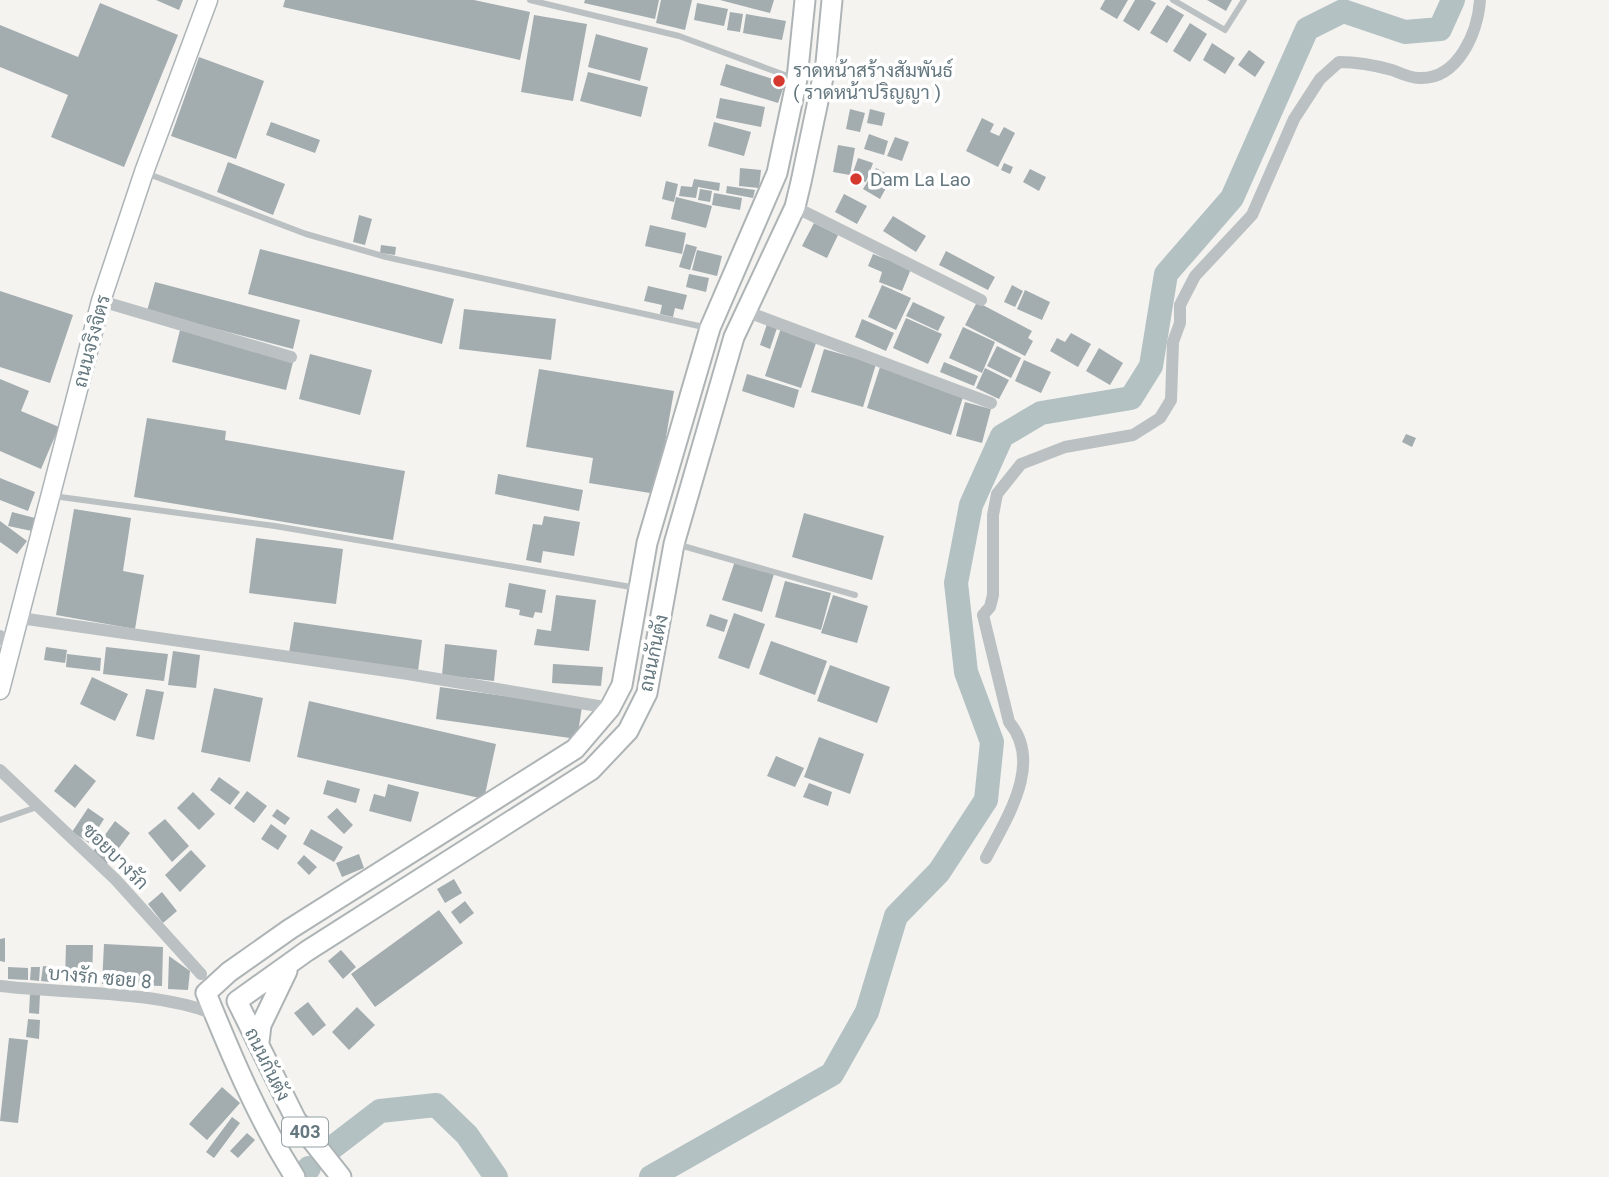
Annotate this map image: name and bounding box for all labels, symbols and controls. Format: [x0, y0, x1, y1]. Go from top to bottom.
place label: ราดหน้าสร้างสัมพันธ์ ( ราดหน้าปริญญา ) [793, 58, 953, 104]
marker: ราดหน้าสร้างสัมพันธ์ ( ราดหน้าปริญญา ) [771, 73, 787, 89]
place label: Dam La Lao [870, 168, 971, 191]
marker: Dam La Lao [848, 171, 864, 187]
street label: ถนนจริงจิตร [68, 292, 115, 390]
street label: ถนนกันตัง [634, 612, 673, 694]
street label: ซอยบางรัก [78, 819, 153, 894]
street label: บางรัก ซอย 8 [47, 962, 153, 993]
street label: ถนนกันตัง [240, 1024, 295, 1105]
road number: 403 [282, 1118, 328, 1147]

